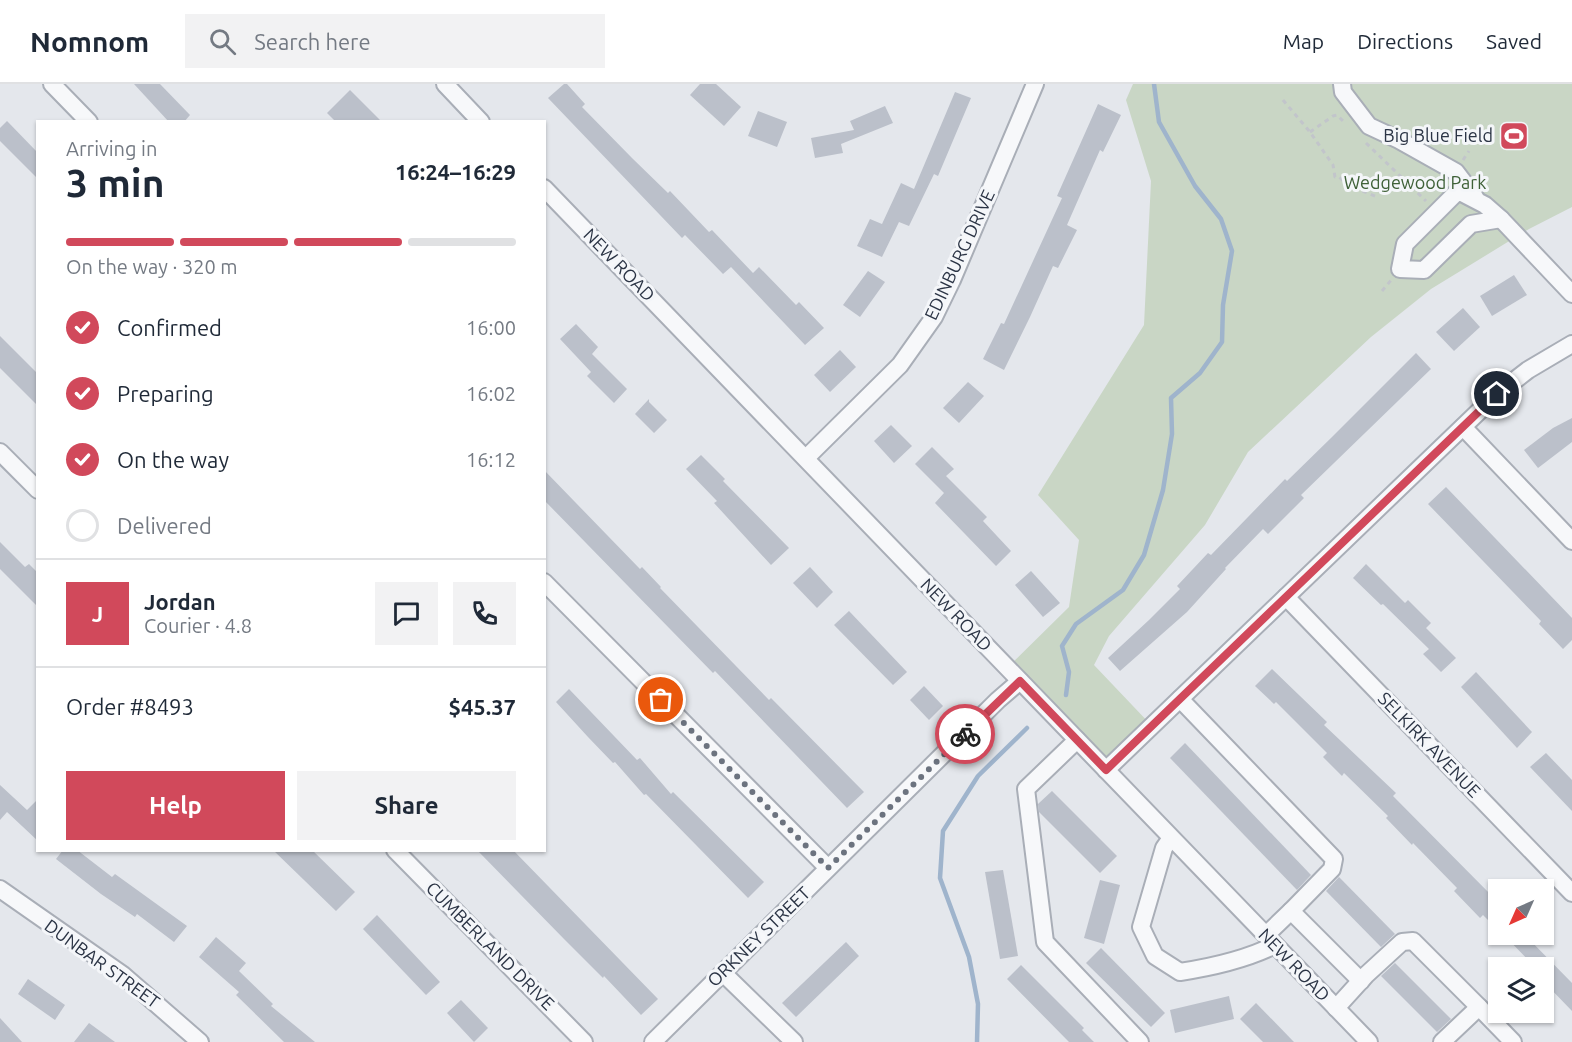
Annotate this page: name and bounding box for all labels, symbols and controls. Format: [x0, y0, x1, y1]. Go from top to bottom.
search box [185, 14, 605, 68]
icon: search [206, 25, 239, 58]
text: Nomnom [30, 26, 149, 57]
text: Search here [254, 29, 371, 54]
text: Map [1283, 29, 1324, 53]
text: Directions [1357, 29, 1453, 53]
text: Saved [1486, 29, 1542, 53]
sports icon: Big Blue Field [1498, 120, 1530, 152]
place label: Big Blue Field [1383, 125, 1493, 145]
text: Arriving in [66, 137, 157, 160]
text: 16:24–16:29 [395, 159, 516, 184]
text: 3 min [66, 161, 165, 204]
park label: Wedgewood Park [1344, 172, 1486, 192]
street label: EDINBURG DRIVE [920, 186, 998, 323]
street label: NEW ROAD [580, 224, 659, 305]
text: On the way · 320 m [66, 255, 238, 278]
icon: check [66, 311, 99, 344]
text: Confirmed [117, 315, 222, 340]
text: 16:00 [466, 316, 516, 339]
pin [1471, 368, 1522, 419]
icon: check [66, 377, 99, 410]
icon: home [1480, 377, 1513, 410]
text: Preparing [117, 381, 214, 406]
text: 16:02 [466, 382, 516, 405]
icon: check [66, 443, 99, 476]
text: On the way [117, 447, 229, 472]
text: 16:12 [466, 448, 516, 471]
text: Delivered [117, 513, 212, 538]
street label: NEW ROAD [917, 574, 996, 655]
button: chat [375, 582, 438, 645]
button: phone [453, 582, 516, 645]
text: Jordan [144, 589, 216, 614]
text: J [92, 601, 103, 626]
text: Courier · 4.8 [144, 614, 252, 637]
pin [635, 674, 686, 725]
icon: bag [644, 683, 677, 716]
street label: SELKIRK AVENUE [1375, 688, 1485, 801]
text: Order #8493 [66, 694, 194, 719]
text: $45.37 [449, 694, 516, 719]
courier [935, 704, 995, 764]
icon: bike [949, 718, 982, 751]
button: Help [66, 771, 285, 840]
button: Share [297, 771, 516, 840]
street label: CUMBERLAND DRIVE [423, 877, 559, 1013]
north arrow [1488, 879, 1554, 945]
map controls [1488, 879, 1554, 1023]
street label: ORKNEY STREET [703, 882, 814, 990]
street label: DUNBAR STREET [41, 915, 164, 1012]
street label: NEW ROAD [1255, 924, 1334, 1005]
button: layers [1488, 957, 1554, 1023]

